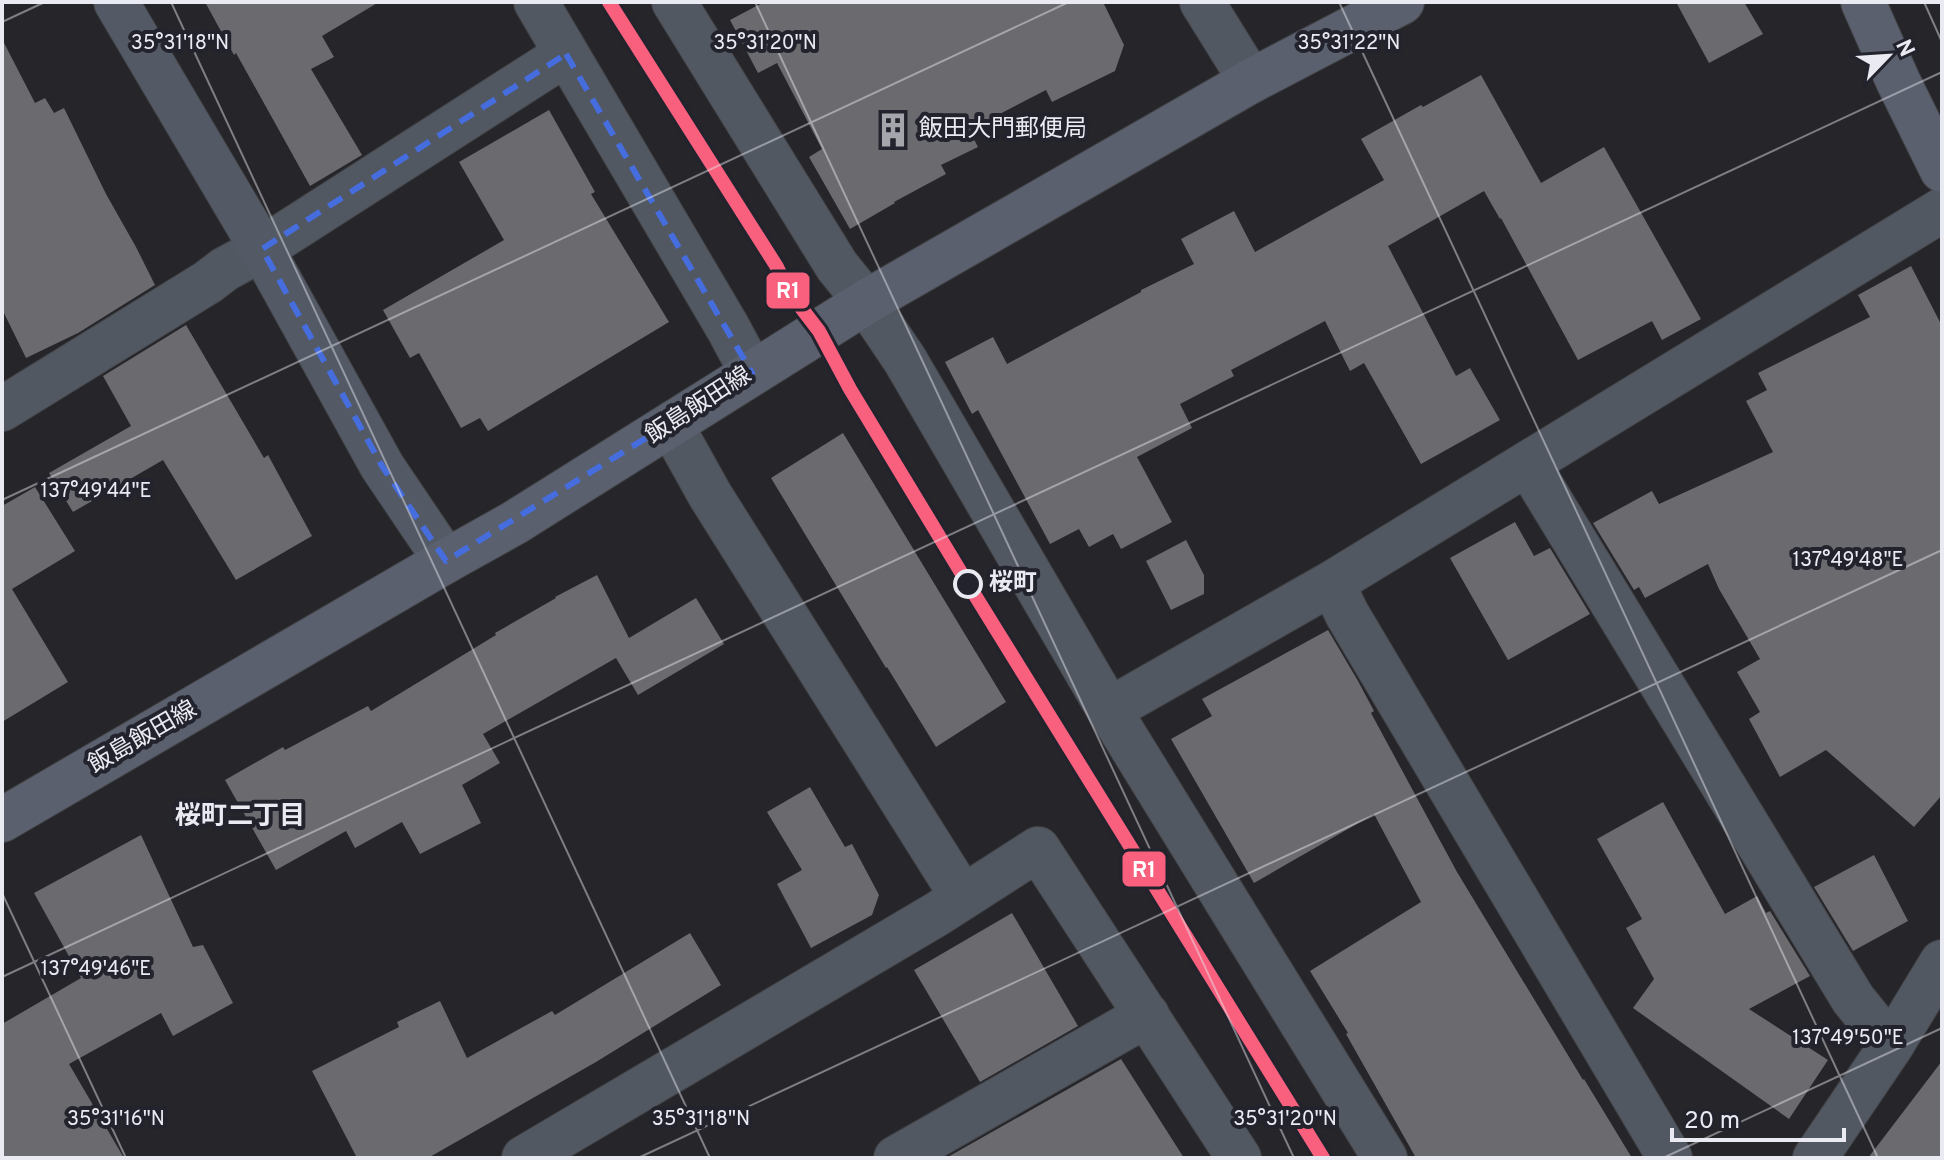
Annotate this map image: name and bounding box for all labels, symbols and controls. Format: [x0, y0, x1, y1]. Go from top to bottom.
north arrow [1848, 16, 1928, 96]
text: 35°31'18"N [131, 31, 229, 57]
text: 35°31'20"N [713, 31, 817, 57]
text: 35°31'22"N [1297, 31, 1401, 57]
text: N [1888, 36, 1919, 61]
building icon: 飯田大門郵便局 [874, 111, 912, 149]
place label: 飯田大門郵便局 [919, 115, 1087, 145]
line badge: R1 [765, 271, 811, 310]
text: R1 [776, 279, 800, 306]
street label: 飯島飯田線 [641, 361, 757, 451]
text: 137°49'44"E [40, 479, 152, 505]
text: 137°49'48"E [1793, 548, 1903, 574]
place label: 桜町 [989, 569, 1037, 599]
marker: 桜町 [954, 570, 982, 598]
street label: 飯島飯田線 [84, 695, 202, 781]
district label: 桜町二丁目 [175, 801, 305, 834]
line badge: R1 [1121, 850, 1167, 888]
text: R1 [1132, 858, 1156, 885]
text: 137°49'46"E [41, 957, 151, 983]
text: 137°49'50"E [1792, 1026, 1904, 1052]
scale bar [1672, 1092, 1844, 1142]
text: 35°31'16"N [67, 1107, 165, 1133]
text: 35°31'18"N [652, 1107, 750, 1133]
text: 35°31'20"N [1233, 1107, 1337, 1133]
text: 20 m [1684, 1107, 1740, 1137]

